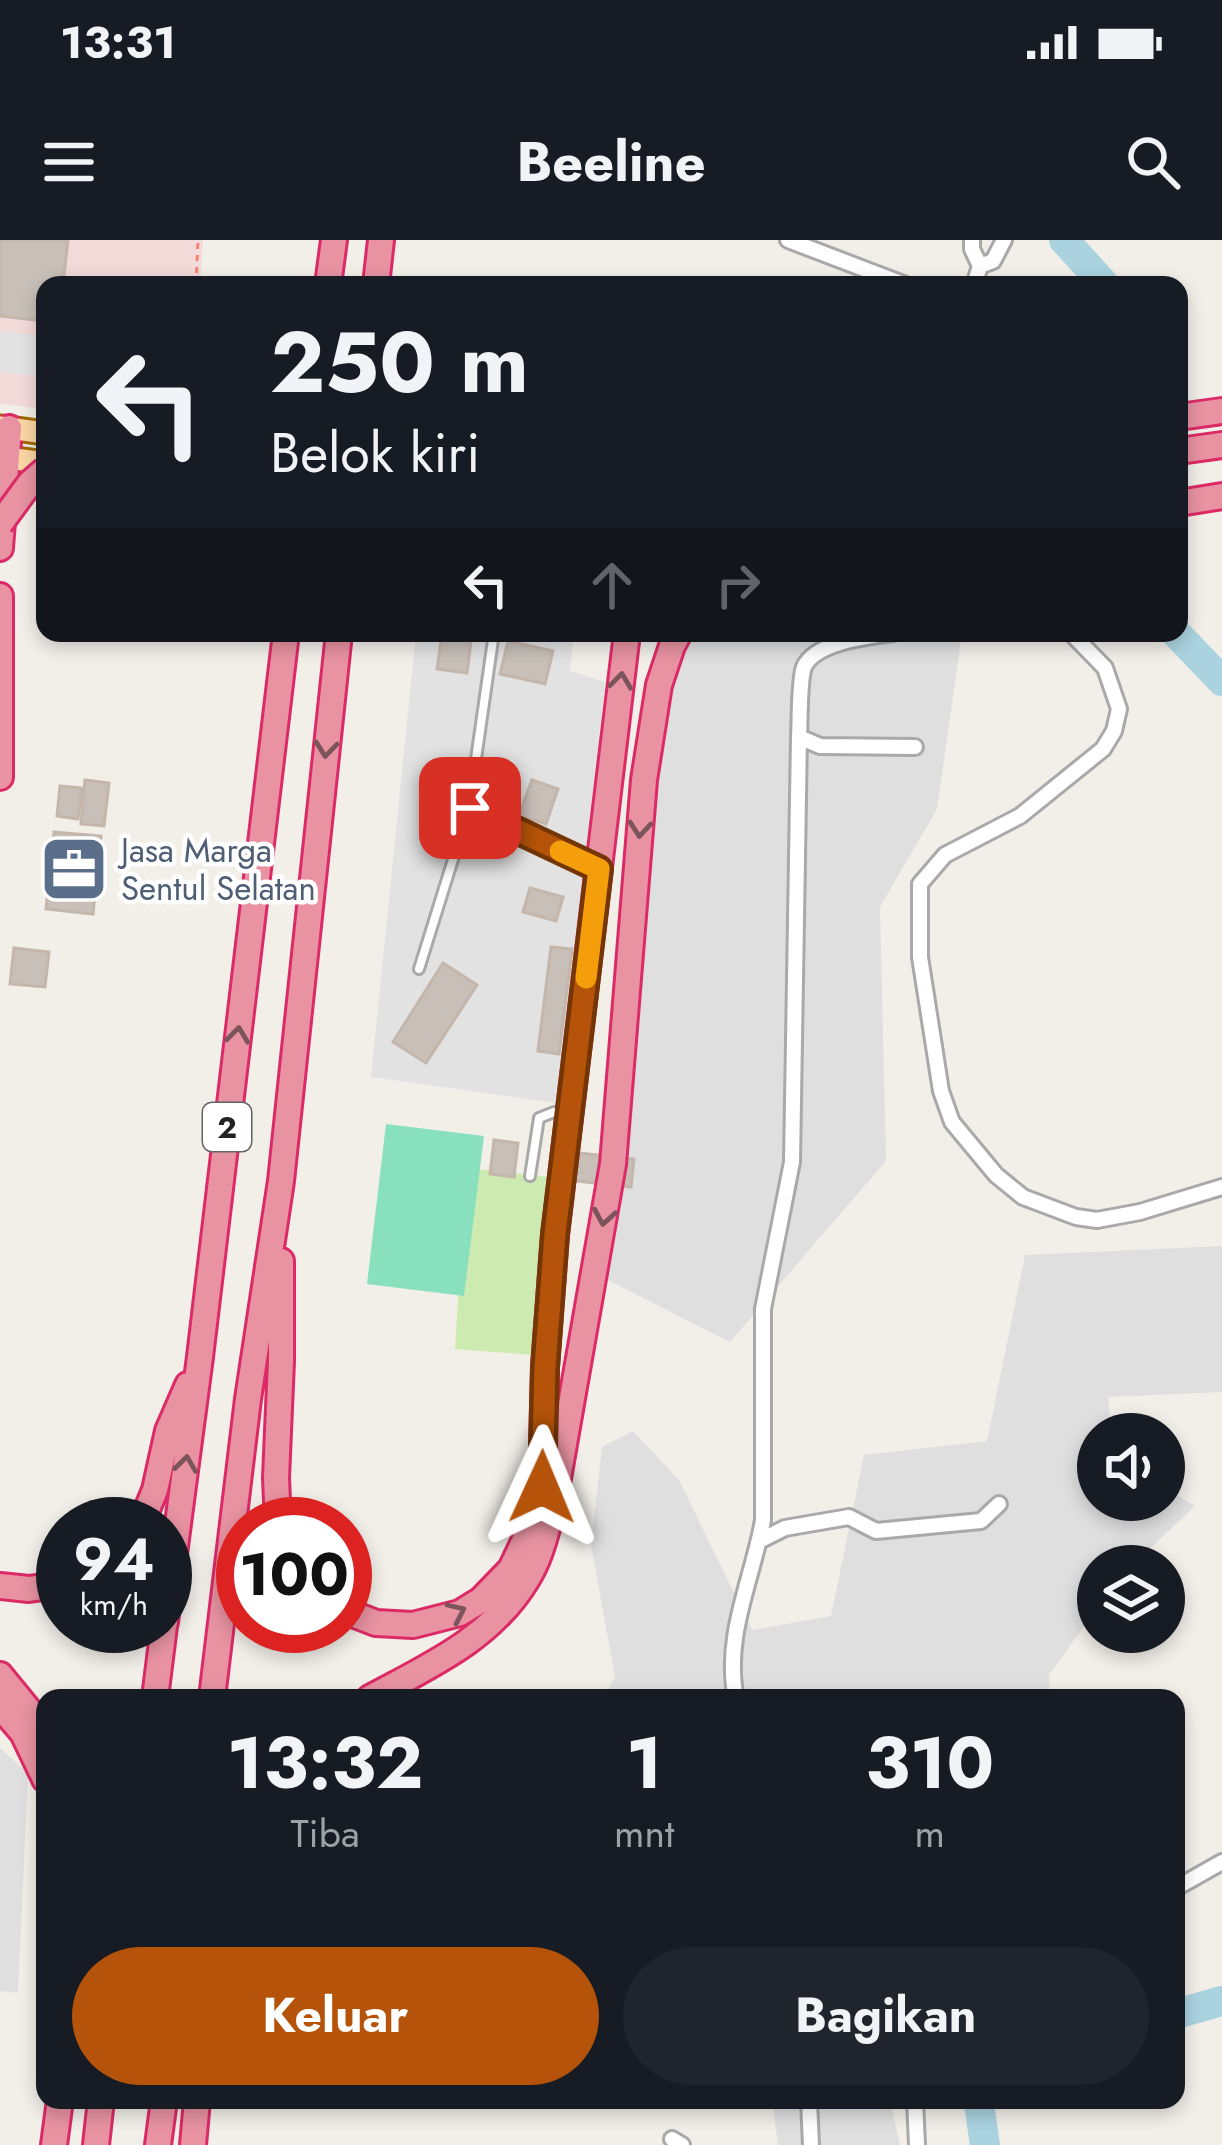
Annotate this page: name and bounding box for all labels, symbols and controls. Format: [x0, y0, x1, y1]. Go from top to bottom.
text: 13:31 [60, 10, 176, 75]
text: Beeline [516, 123, 706, 201]
icon: menu [36, 129, 102, 195]
icon: search [1120, 129, 1186, 195]
text: 250 m [270, 302, 529, 424]
icon: left [72, 324, 228, 480]
text: Belok kiri [270, 414, 480, 492]
icon: left [453, 552, 519, 618]
icon: ahead [579, 552, 645, 618]
icon: right [705, 552, 771, 618]
one-way arrow [608, 671, 634, 691]
one-way arrow [314, 739, 340, 759]
pin [419, 757, 521, 859]
icon: arrive [437, 775, 503, 841]
one-way arrow [628, 820, 653, 839]
place label: Jasa Marga Sentul Selatan [117, 827, 316, 912]
office icon: Jasa Marga Sentul Selatan [39, 834, 109, 904]
one-way arrow [224, 1025, 250, 1045]
road number: 2 [203, 1103, 251, 1151]
one-way arrow [592, 1207, 618, 1227]
map controls [1077, 1413, 1185, 1653]
button: sound [1077, 1413, 1185, 1521]
position arrow [479, 1424, 605, 1550]
one-way arrow [172, 1454, 198, 1474]
speed limit sign: 100 [216, 1497, 372, 1653]
text: 94 [73, 1516, 155, 1603]
button: layers [1077, 1545, 1185, 1653]
text: km/h [80, 1583, 148, 1626]
one-way arrow [445, 1602, 466, 1626]
text: 13:32 [227, 1711, 423, 1815]
text: 1 [626, 1711, 663, 1815]
text: 310 [865, 1711, 994, 1815]
text: Tiba [290, 1805, 360, 1862]
text: mnt [614, 1805, 674, 1862]
text: m [914, 1805, 945, 1862]
button: Keluar [72, 1947, 599, 2085]
button: Bagikan [623, 1947, 1149, 2085]

